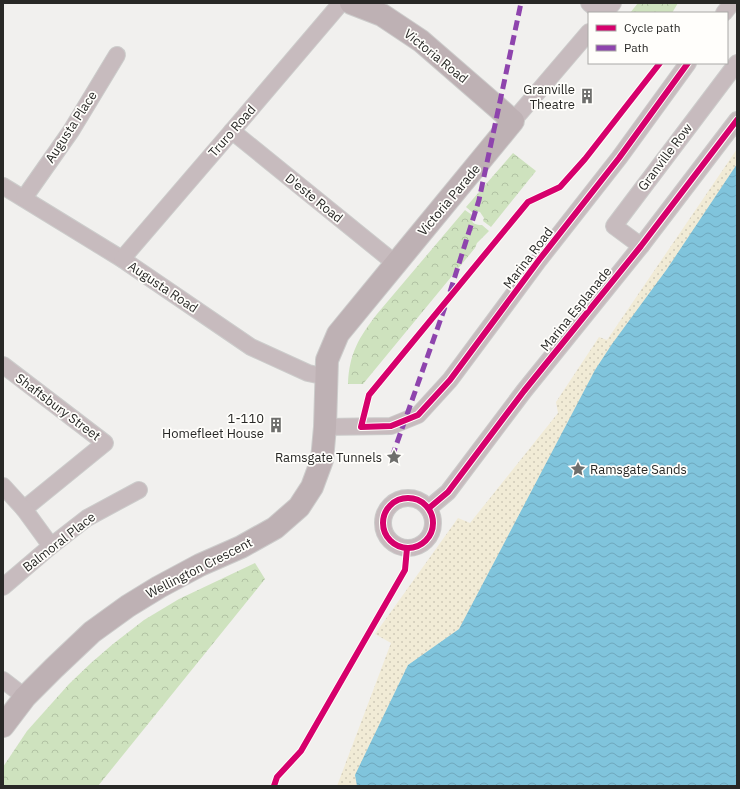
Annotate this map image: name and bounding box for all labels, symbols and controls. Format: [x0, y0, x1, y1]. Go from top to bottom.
legend [588, 12, 728, 64]
text: Cycle path [624, 20, 681, 35]
street label: Victoria Road [401, 25, 471, 87]
text: Path [624, 40, 649, 55]
place label: Granville Theatre [523, 81, 575, 113]
building icon: Granville Theatre [578, 87, 596, 105]
street label: Augusta Place [41, 88, 101, 166]
street label: Truro Road [205, 101, 259, 161]
street label: Granville Row [634, 120, 696, 194]
street label: Victoria Parade [414, 161, 484, 239]
street label: D'este Road [282, 170, 346, 226]
street label: Marina Road [499, 224, 557, 292]
street label: Augusta Road [125, 257, 201, 317]
street label: Marina Esplanade [537, 263, 615, 355]
street label: Shaftsbury Street [12, 370, 104, 444]
place label: 1-110 Homefleet House [162, 410, 264, 442]
building icon: 1-110 Homefleet House [267, 416, 285, 434]
place icon: Ramsgate Tunnels [385, 448, 403, 466]
place label: Ramsgate Tunnels [275, 449, 382, 466]
place icon: Ramsgate Sands [569, 460, 587, 478]
place label: Ramsgate Sands [590, 461, 687, 478]
street label: Balmoral Place [19, 508, 99, 576]
street label: Wellington Crescent [143, 534, 255, 602]

